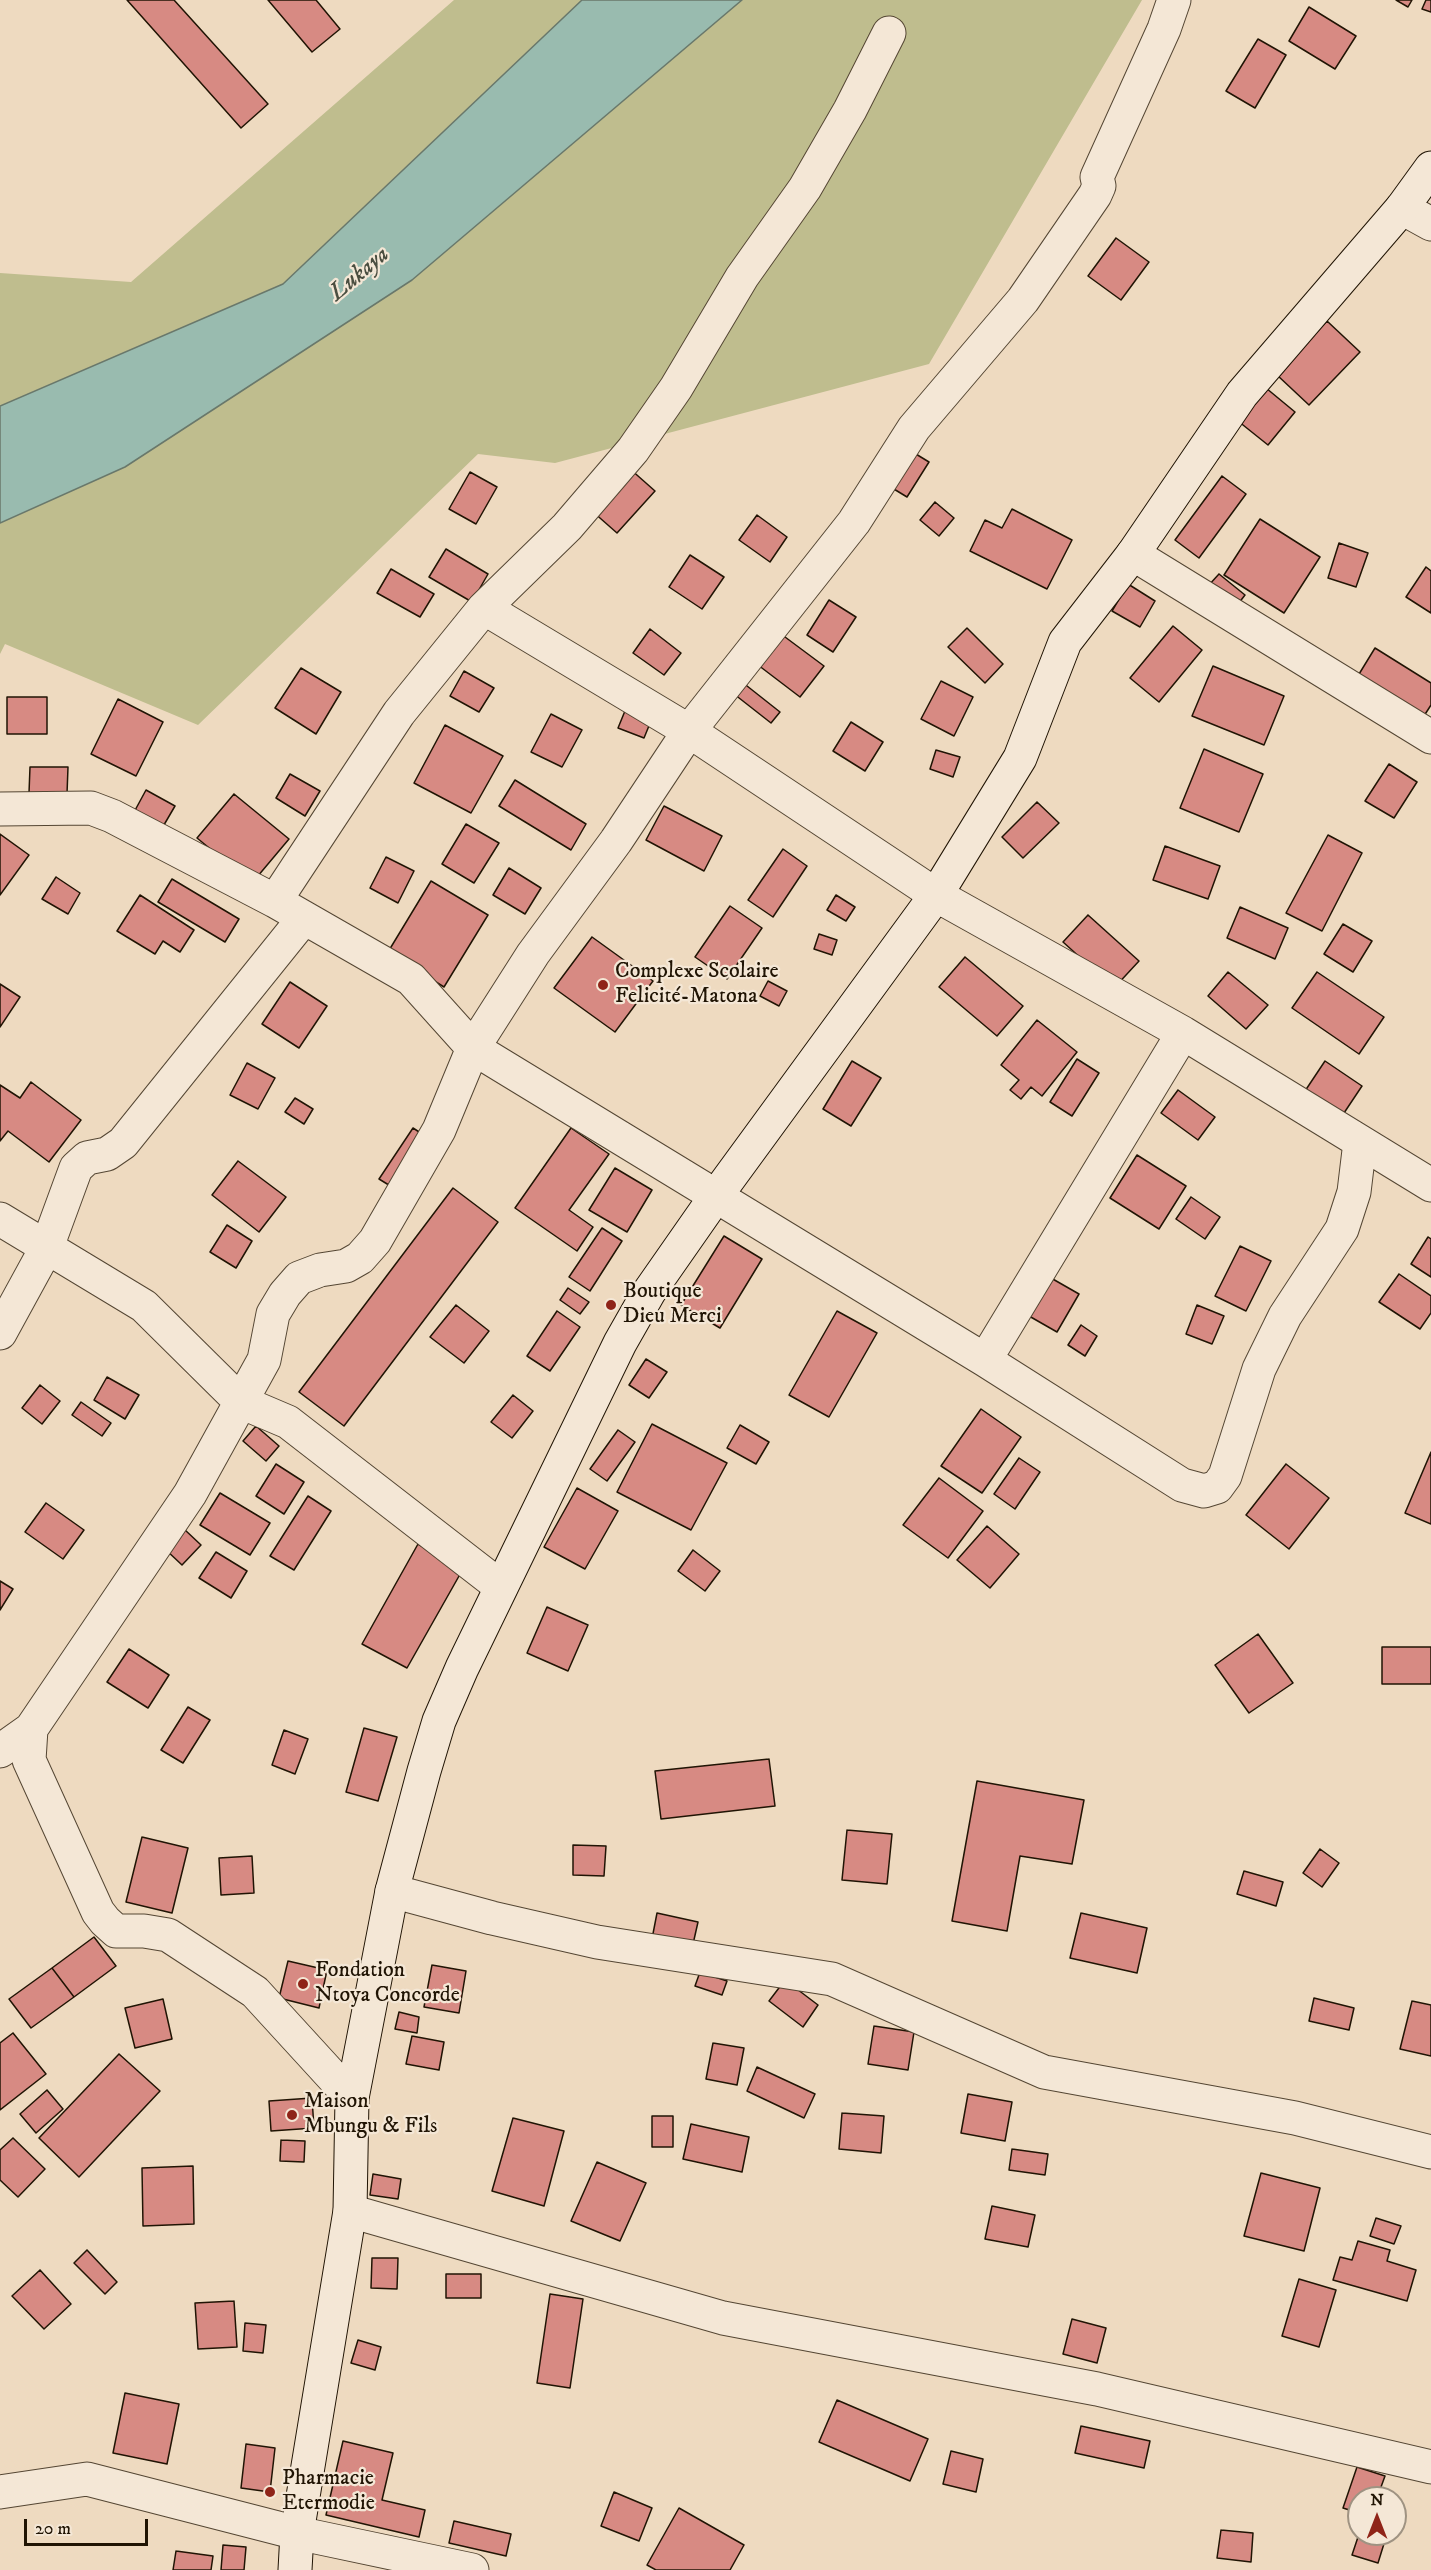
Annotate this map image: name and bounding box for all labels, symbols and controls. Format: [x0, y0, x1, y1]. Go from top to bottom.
water label: Lukaya [324, 242, 396, 308]
place label: Complexe Scolaire Felicité-Matona [615, 959, 779, 1010]
marker: Complexe Scolaire Felicité-Matona [596, 978, 610, 992]
place label: Boutique Dieu Merci [623, 1279, 722, 1330]
marker: Boutique Dieu Merci [604, 1298, 618, 1312]
place label: Fondation Ntoya Concorde [315, 1958, 460, 2010]
marker: Fondation Ntoya Concorde [296, 1977, 310, 1991]
place label: Maison Mbungu & Fils [304, 2089, 437, 2140]
marker: Maison Mbungu & Fils [285, 2108, 299, 2122]
place label: Pharmacie Etermodie [282, 2466, 375, 2518]
marker: Pharmacie Etermodie [263, 2485, 277, 2499]
north arrow [1347, 2486, 1407, 2546]
text: N [1370, 2490, 1384, 2510]
scale bar [27, 2507, 152, 2545]
text: 20 m [35, 2518, 71, 2540]

